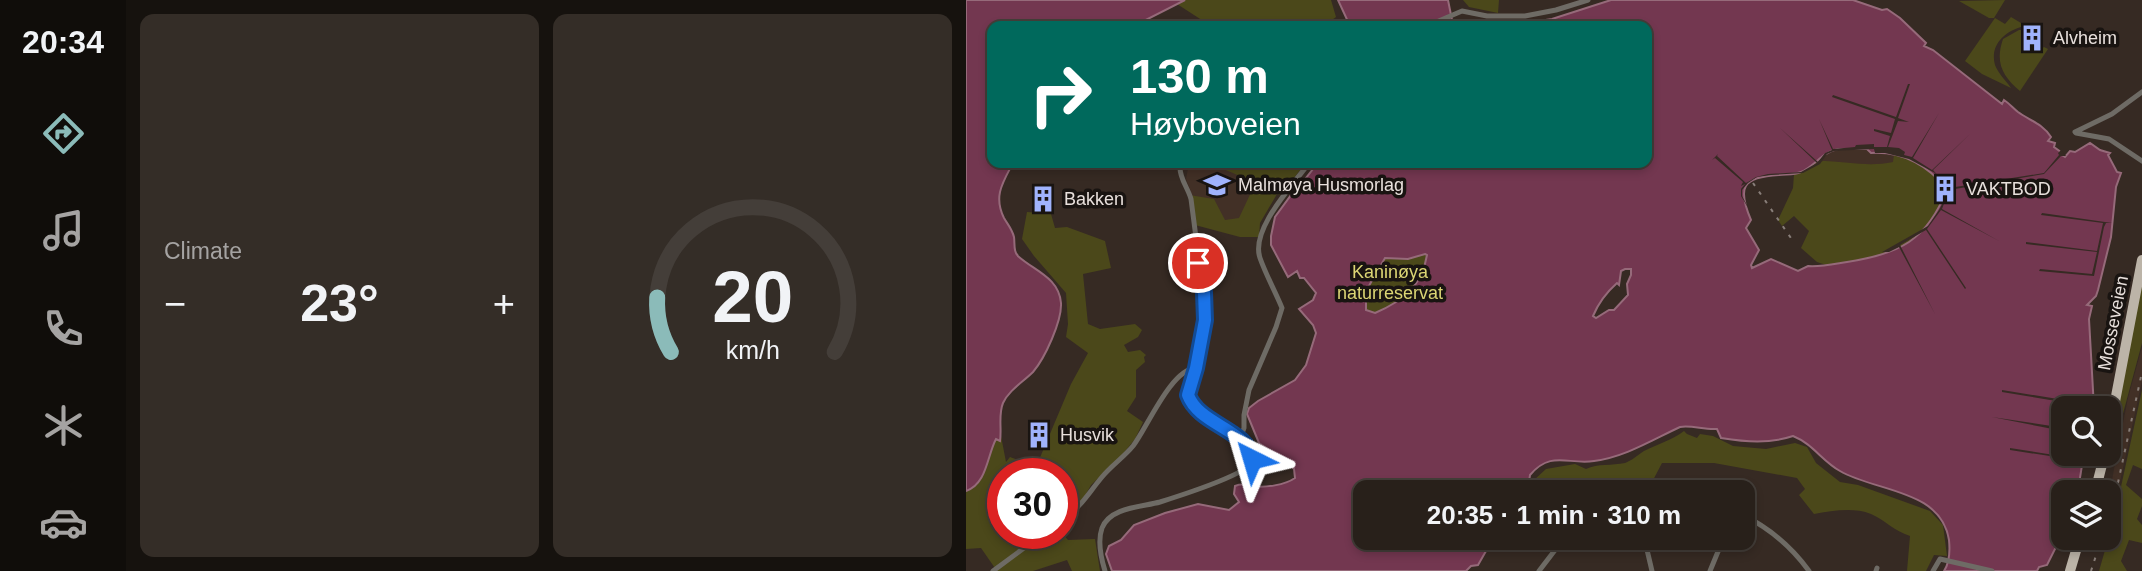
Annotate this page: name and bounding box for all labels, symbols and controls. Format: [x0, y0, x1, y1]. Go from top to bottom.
building icon: Alvheim [2017, 23, 2047, 53]
text: 20:34 [22, 24, 104, 60]
place label: Alvheim [2053, 28, 2117, 48]
icon: right [1015, 49, 1106, 140]
text: 130 m [1130, 49, 1269, 103]
text: Høyboveien [1130, 106, 1301, 142]
icon: directions [39, 109, 88, 158]
school or university icon: Malmøya Husmorlag [1202, 170, 1232, 200]
building icon: VAKTBOD [1930, 174, 1960, 204]
place label: Malmøya Husmorlag [1238, 175, 1404, 195]
place label: VAKTBOD [1966, 179, 2051, 199]
building icon: Bakken [1028, 184, 1058, 214]
place label: Bakken [1064, 189, 1124, 209]
icon: music [39, 206, 88, 255]
pin [1168, 233, 1228, 293]
text: Climate [164, 238, 242, 264]
icon: arrive [1179, 244, 1217, 282]
text: 20 [712, 256, 793, 337]
park label: Kaninøya naturreservat [1337, 262, 1443, 303]
text: 23° [300, 274, 379, 332]
street label: Mosseveien [2094, 274, 2132, 372]
text: − [164, 283, 186, 325]
text: + [493, 283, 515, 325]
icon: phone [39, 304, 88, 353]
text: km/h [725, 335, 780, 363]
map controls [2051, 396, 2121, 550]
button: search [2051, 396, 2121, 466]
icon: climate [39, 401, 88, 450]
building icon: Husvik [1024, 420, 1054, 450]
position arrow [1215, 422, 1289, 496]
place label: Husvik [1060, 425, 1115, 445]
speed limit sign: 30 [987, 458, 1078, 549]
button: layers [2051, 480, 2121, 550]
icon: car [39, 498, 88, 547]
text: 20:35 · 1 min · 310 m [1427, 500, 1681, 530]

